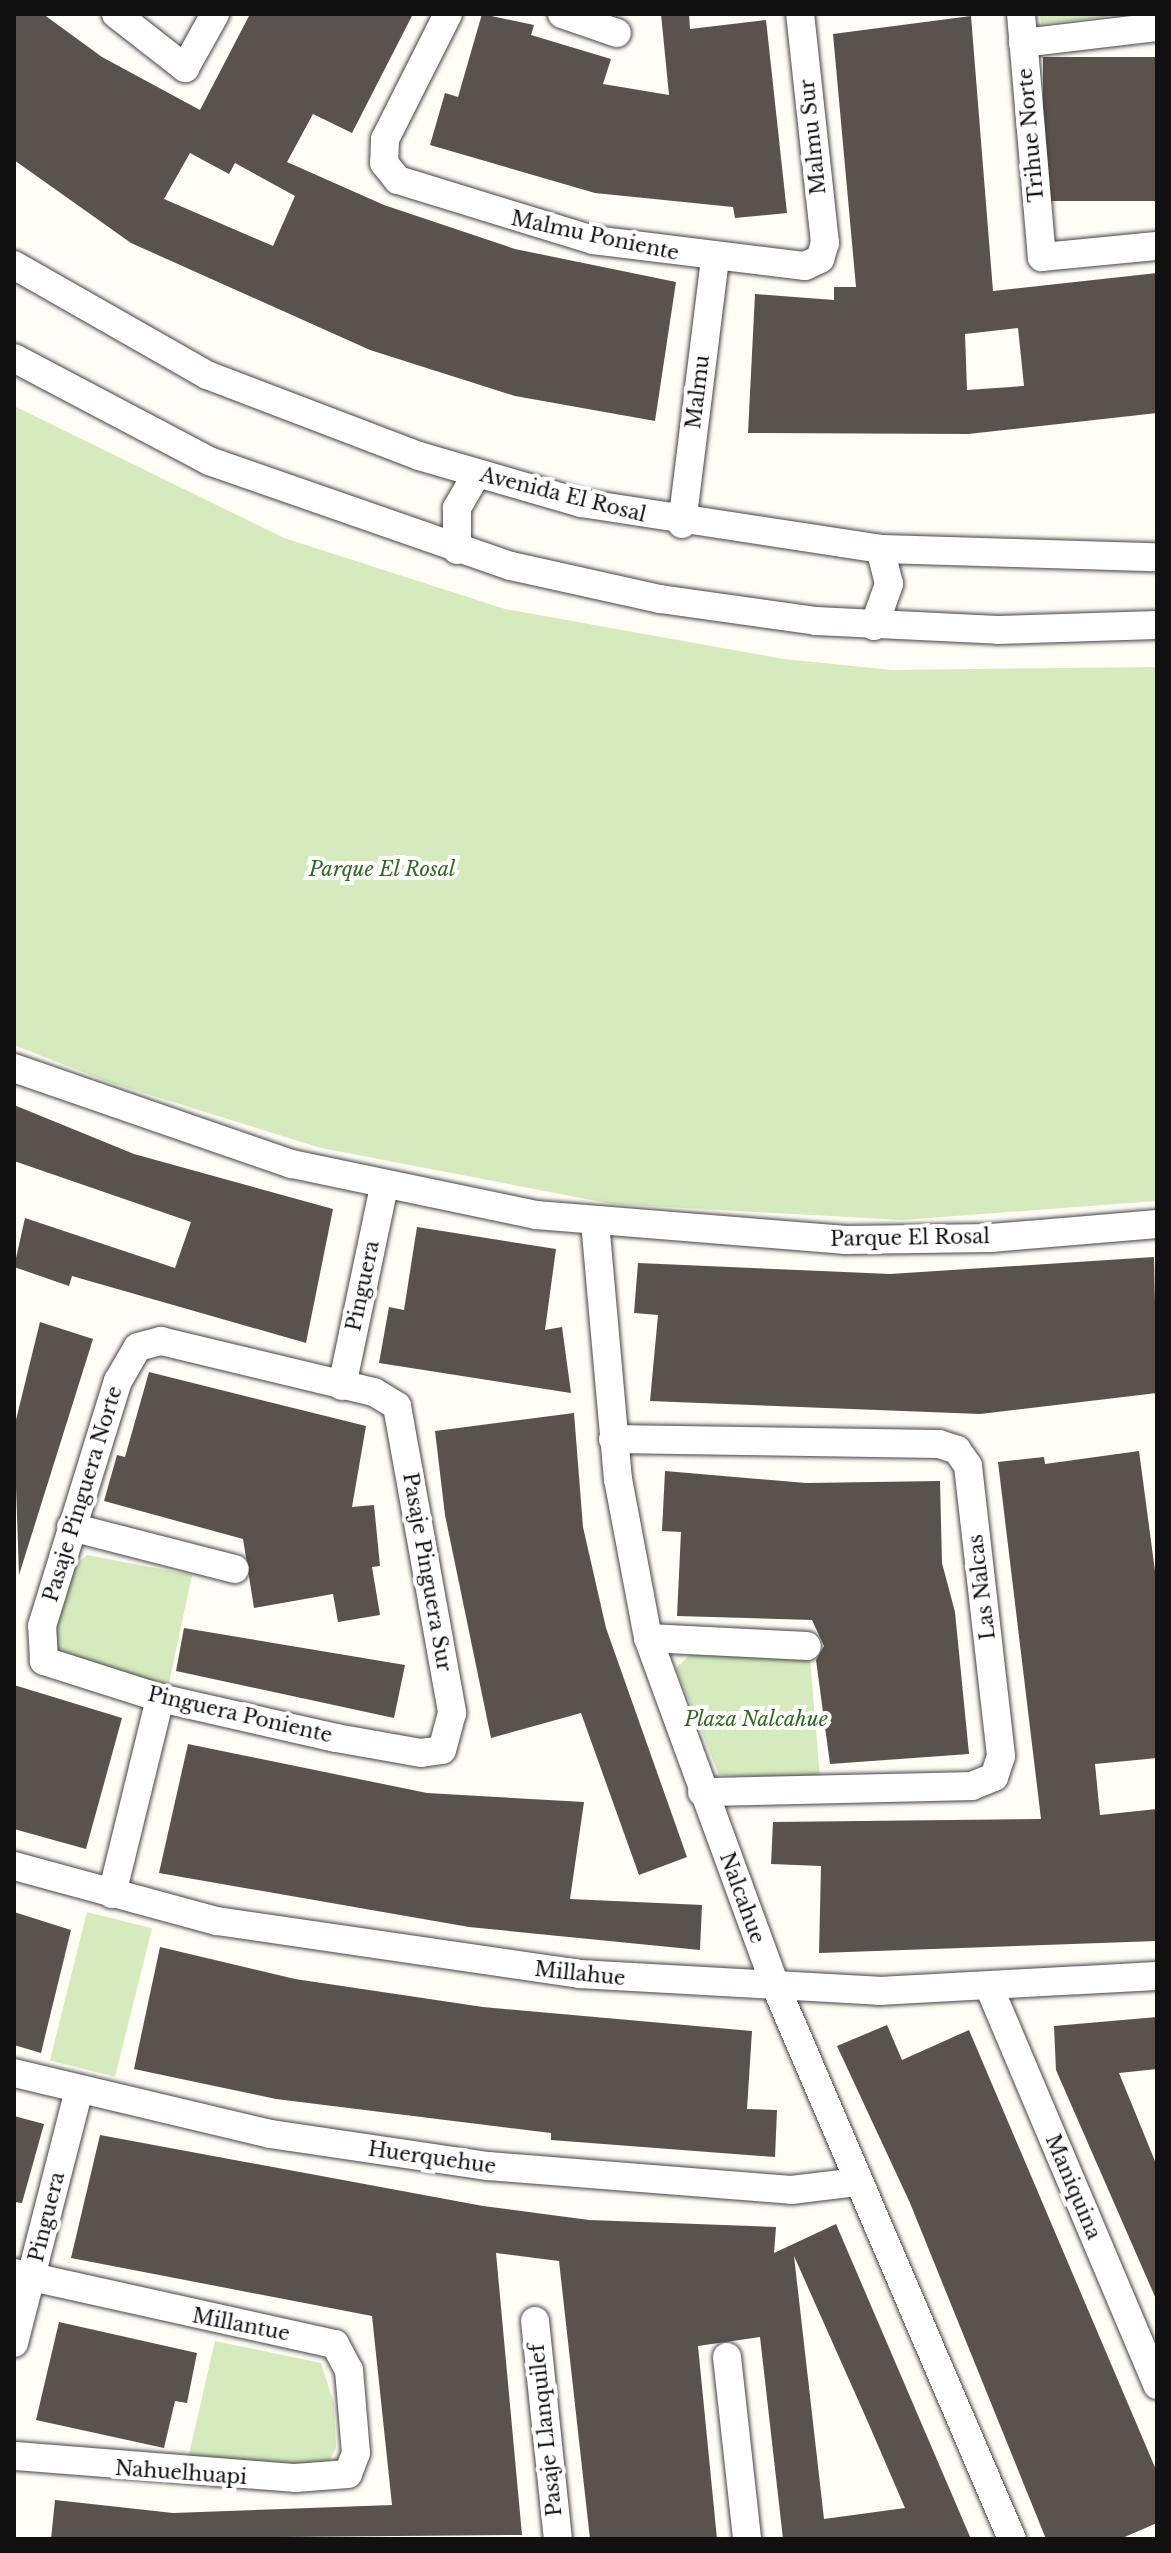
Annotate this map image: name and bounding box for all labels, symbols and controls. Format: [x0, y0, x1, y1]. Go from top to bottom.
street label: Trihue Norte [1013, 67, 1049, 203]
street label: Malmu Sur [795, 78, 831, 196]
street label: Malmu Poniente [509, 206, 681, 266]
street label: Malmu [682, 354, 714, 430]
street label: Avenida El Rosal [477, 463, 649, 527]
park label: Parque El Rosal [308, 857, 456, 881]
street label: Parque El Rosal [830, 1225, 990, 1251]
street label: Pinguera [342, 1239, 384, 1333]
street label: Pasaje Pinguera Norte [39, 1383, 127, 1605]
street label: Pasaje Pinguera Sur [398, 1471, 456, 1673]
street label: Las Nalcas [964, 1533, 1000, 1641]
street label: Pinguera Poniente [145, 1682, 335, 1748]
park label: Plaza Nalcahue [684, 1707, 828, 1731]
street label: Nalcahue [714, 1849, 770, 1947]
street label: Millahue [533, 1957, 627, 1991]
street label: Maniquina [1040, 2131, 1106, 2243]
street label: Huerquehue [367, 2137, 497, 2179]
street label: Pinguera [24, 2170, 70, 2264]
street label: Millantue [190, 2304, 292, 2346]
street label: Pasaje Llanquilef [525, 2343, 567, 2517]
street label: Nahuelhuapi [114, 2456, 248, 2490]

